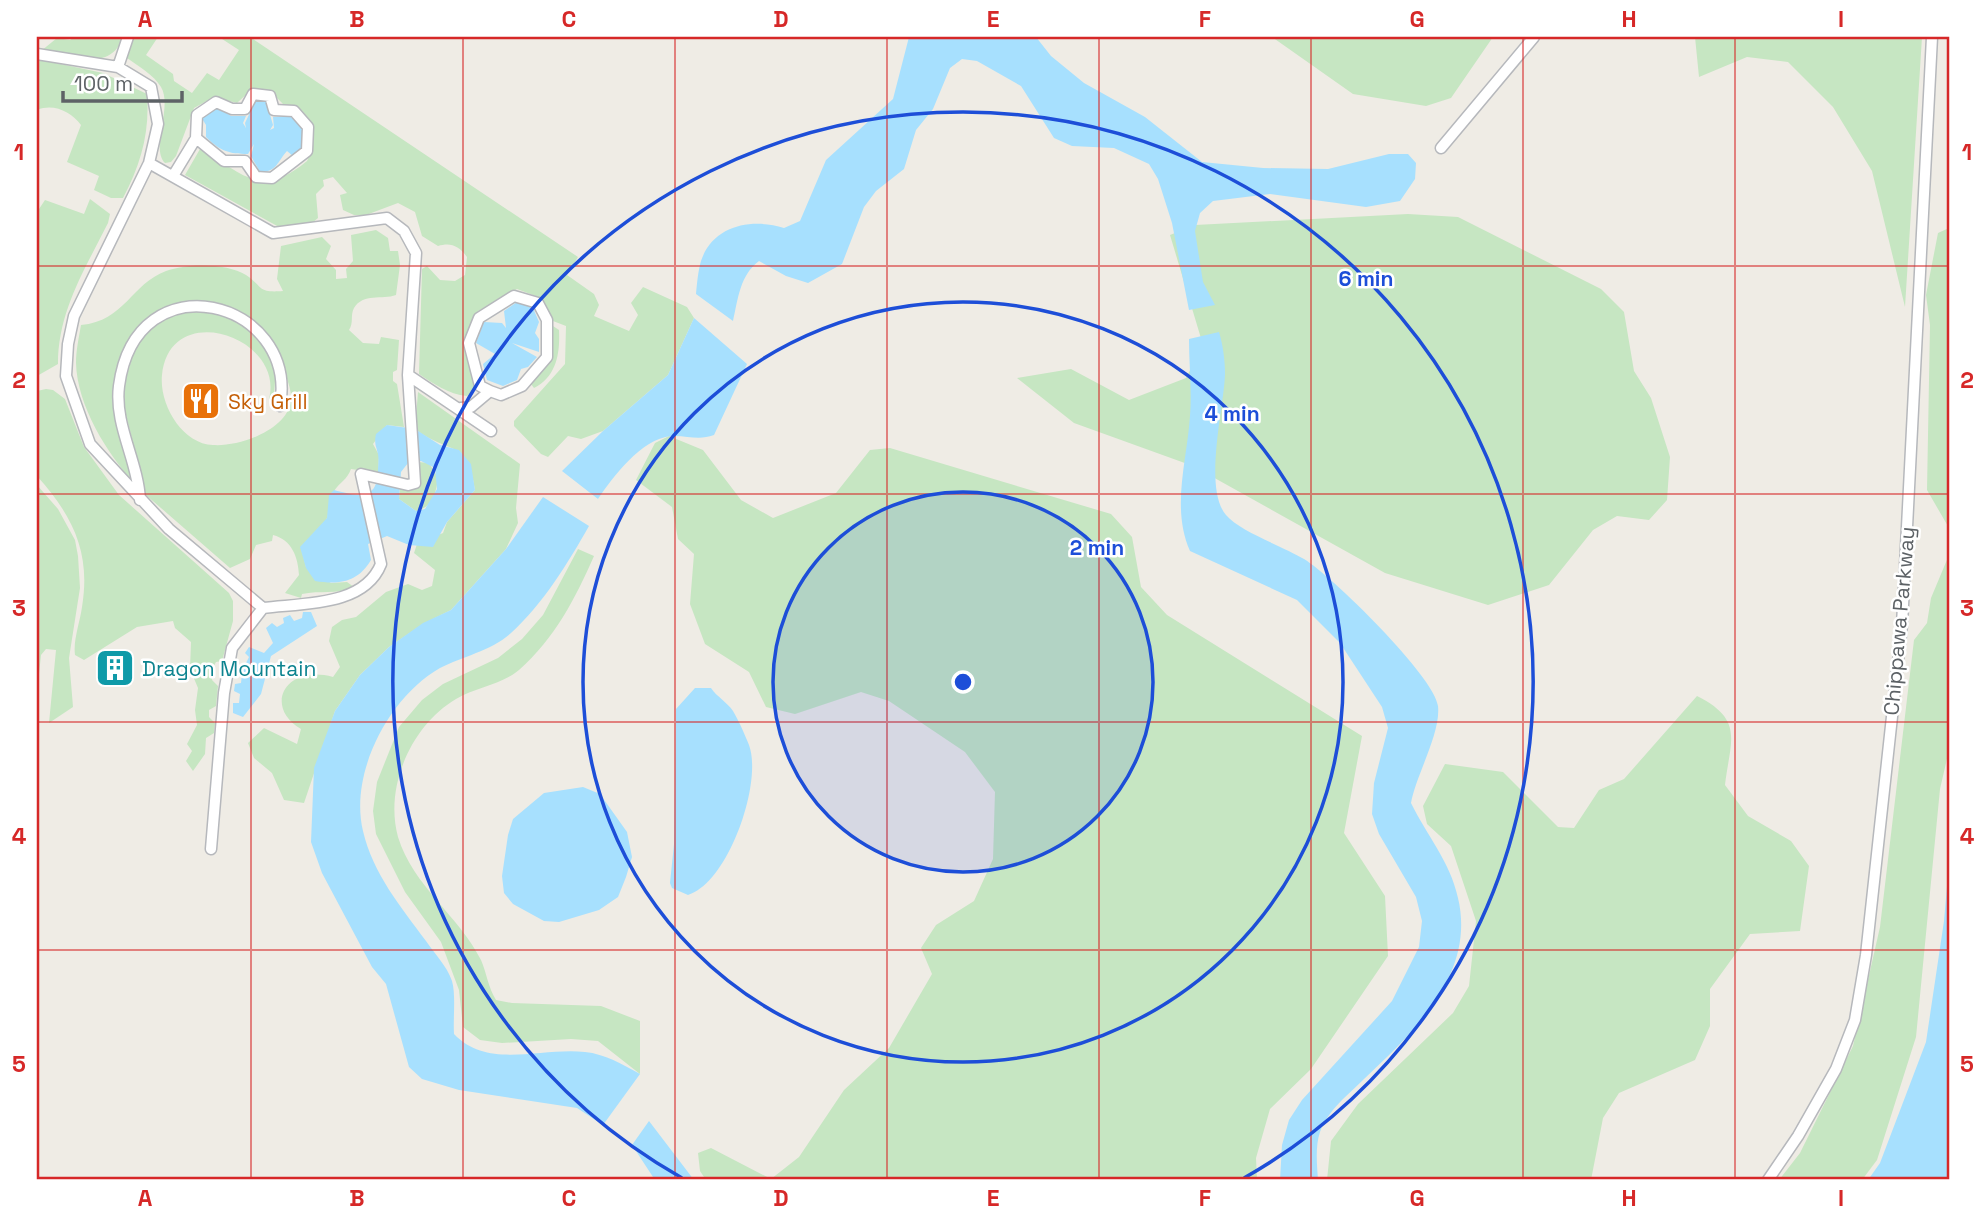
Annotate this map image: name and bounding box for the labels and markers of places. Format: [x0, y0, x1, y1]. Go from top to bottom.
restaurant icon: Sky Grill [180, 380, 222, 422]
place label: Sky Grill [228, 388, 308, 415]
building icon: Dragon Mountain [94, 647, 136, 689]
place label: Dragon Mountain [142, 655, 316, 682]
centre of rings [951, 670, 975, 694]

